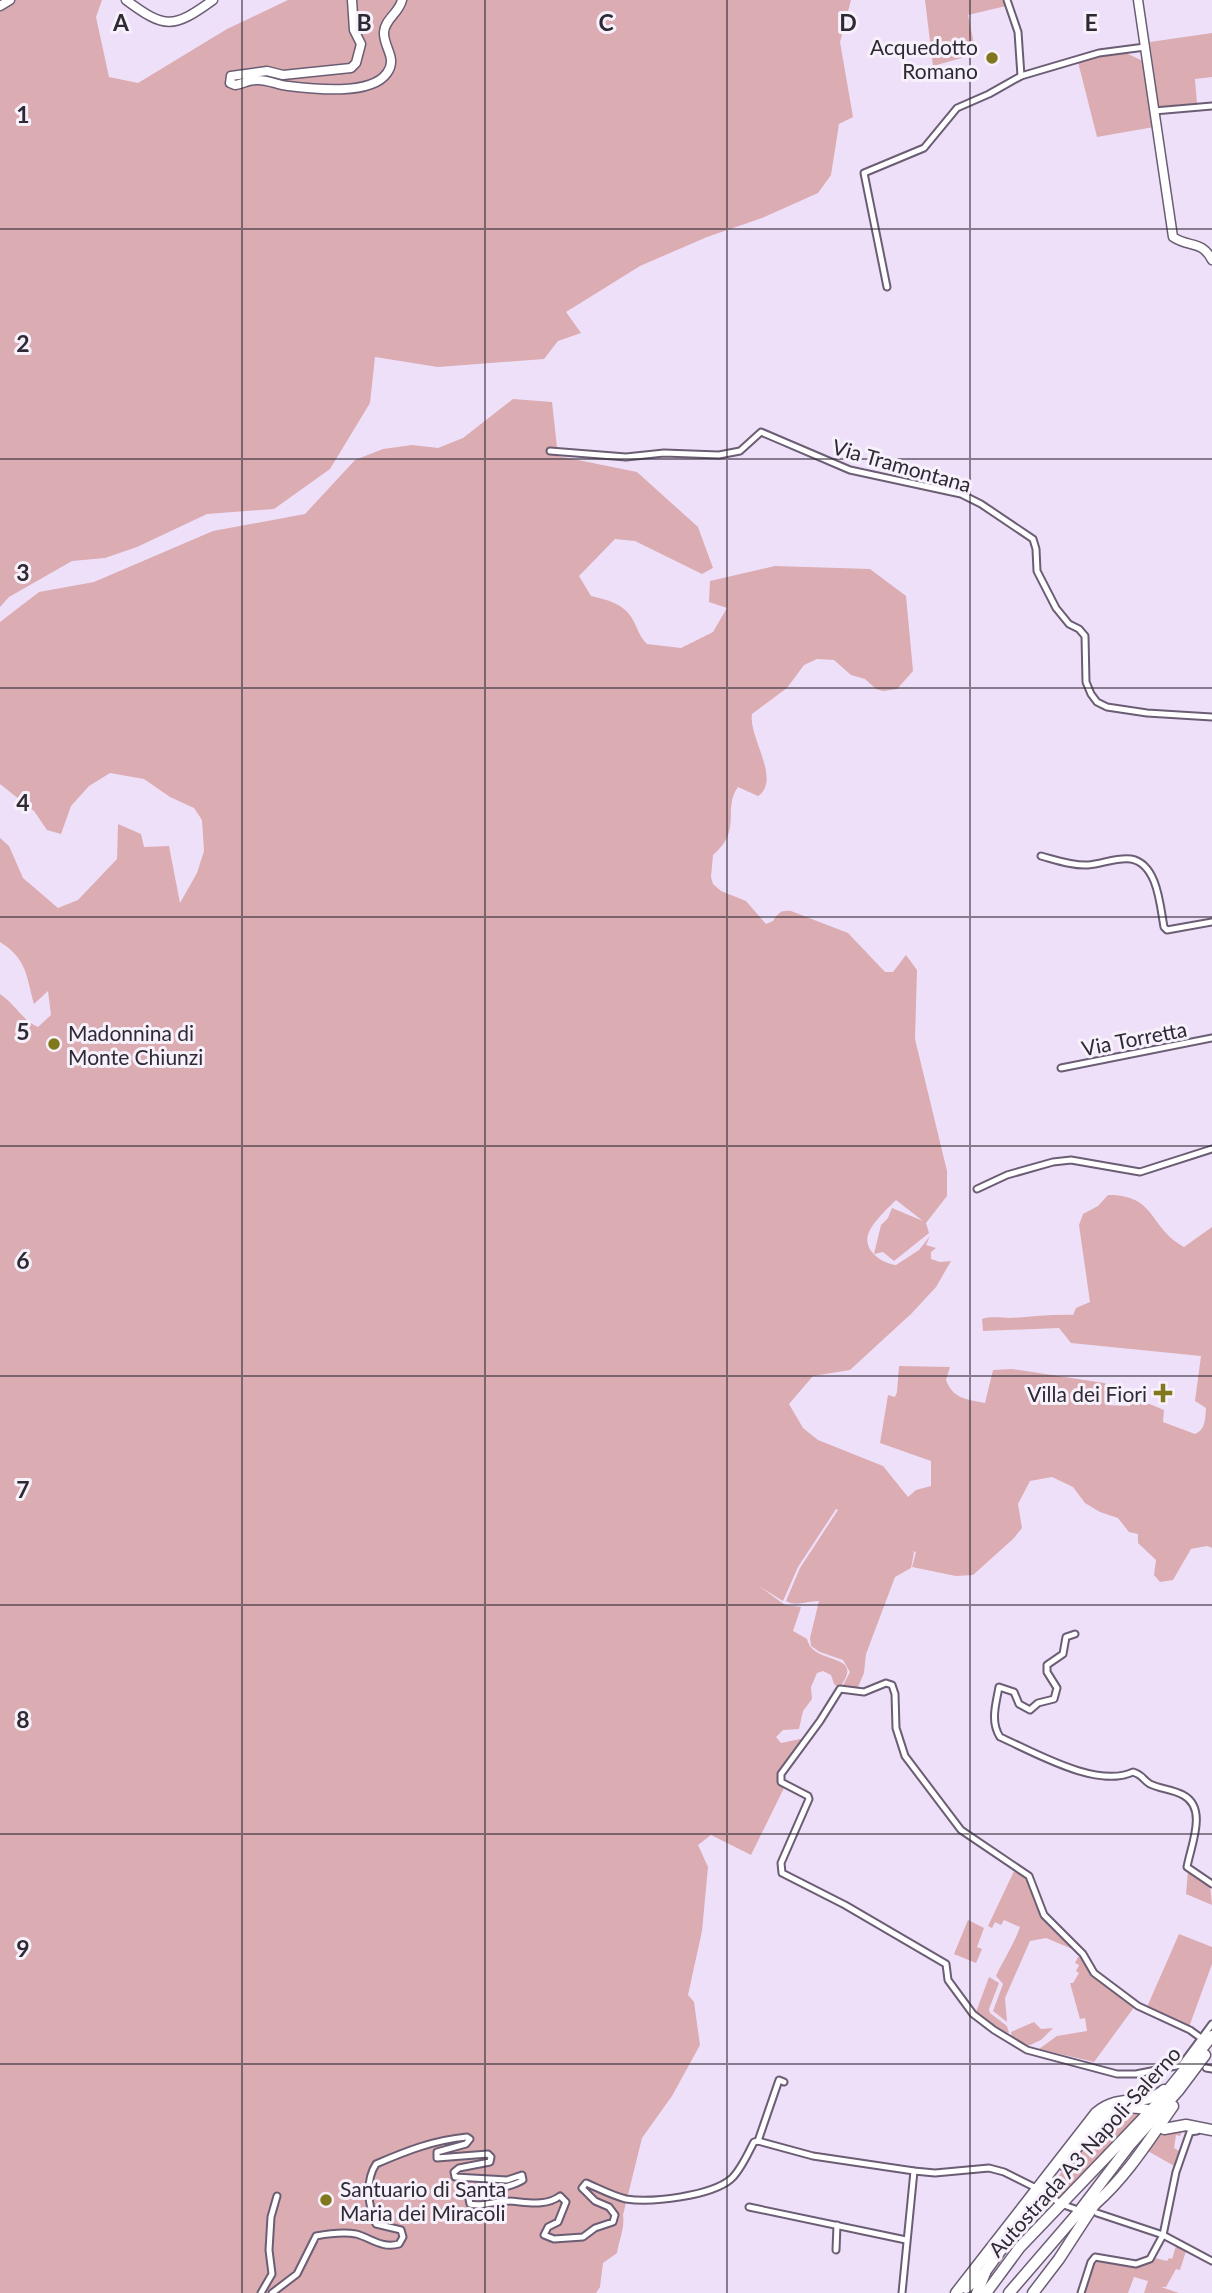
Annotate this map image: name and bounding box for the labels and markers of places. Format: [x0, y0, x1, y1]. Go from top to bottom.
place label: Acquedotto Romano [870, 34, 978, 83]
marker: Acquedotto Romano [984, 50, 1000, 66]
place label: Madonnina di Monte Chiunzi [68, 1020, 203, 1069]
marker: Madonnina di Monte Chiunzi [46, 1036, 62, 1052]
place label: Villa dei Fiori [1027, 1381, 1147, 1406]
marker: Villa dei Fiori [1153, 1383, 1173, 1403]
place label: Santuario di Santa Maria dei Miracoli [340, 2176, 506, 2225]
marker: Santuario di Santa Maria dei Miracoli [318, 2192, 334, 2208]

